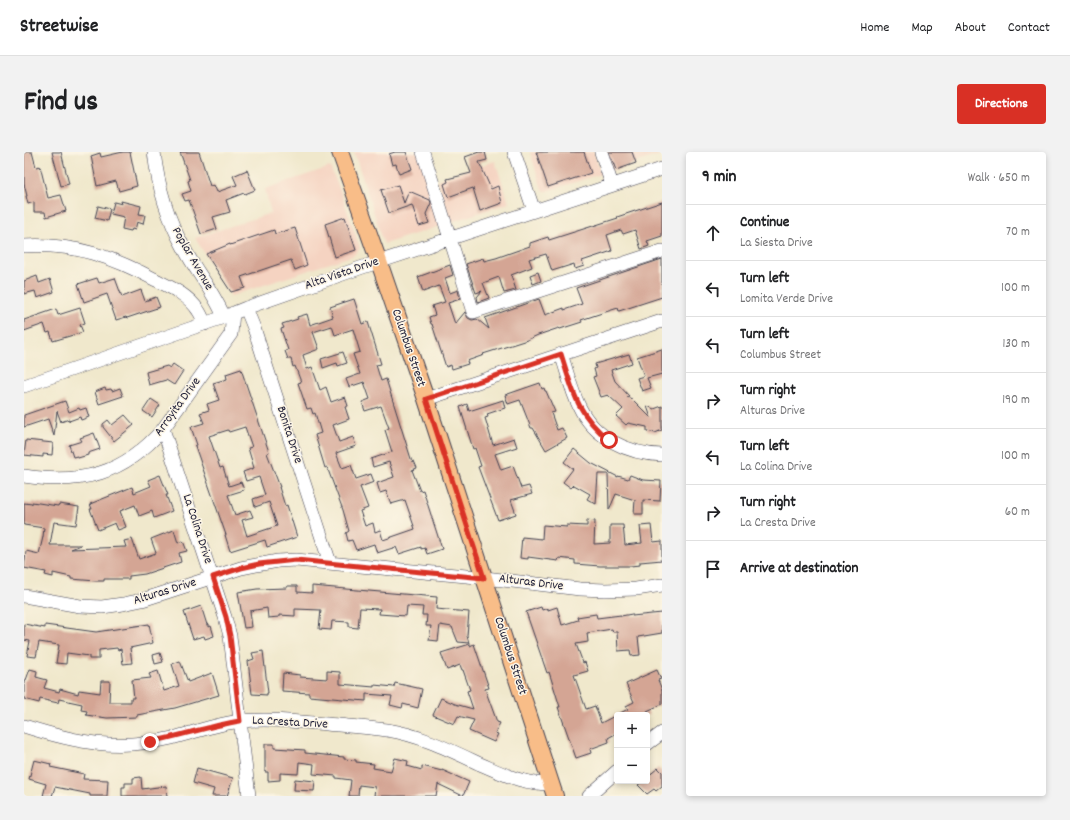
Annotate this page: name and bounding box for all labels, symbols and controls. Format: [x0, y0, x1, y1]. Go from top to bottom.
text: Streetwise [20, 14, 98, 41]
text: Home [860, 18, 889, 38]
text: Map [911, 18, 933, 38]
text: About [955, 18, 986, 38]
text: Contact [1008, 18, 1050, 38]
text: Find us [24, 84, 98, 124]
button: Directions [957, 84, 1046, 124]
text: 9 min [702, 166, 736, 190]
text: Walk · 650 m [968, 169, 1030, 188]
text: Continue [740, 212, 789, 234]
icon: ahead [702, 222, 724, 244]
text: 70 m [1006, 223, 1030, 242]
street label: Poplar Avenue [166, 224, 218, 294]
text: La Siesta Drive [740, 234, 813, 253]
street label: Alta Vista Drive [302, 252, 382, 296]
text: Turn left [740, 268, 789, 290]
icon: left [702, 278, 724, 300]
text: 100 m [1001, 279, 1030, 298]
text: Lomita Verde Drive [740, 290, 833, 309]
street label: Columbus Street [386, 307, 430, 390]
text: Turn left [740, 324, 789, 346]
icon: left [702, 334, 724, 356]
text: 130 m [1002, 335, 1030, 354]
text: Columbus Street [740, 346, 821, 365]
street label: Arroyita Drive [150, 373, 206, 441]
text: Turn right [740, 380, 796, 402]
icon: right [702, 390, 724, 412]
text: 190 m [1002, 391, 1030, 410]
text: Alturas Drive [740, 402, 805, 421]
street label: Bonita Drive [271, 404, 307, 466]
route start [600, 431, 618, 449]
text: Turn left [740, 436, 789, 458]
icon: left [702, 446, 724, 468]
text: 100 m [1001, 447, 1030, 466]
text: La Colina Drive [740, 458, 812, 477]
street label: La Colina Drive [177, 492, 217, 567]
text: Turn right [740, 492, 796, 514]
icon: right [702, 502, 724, 524]
text: 60 m [1005, 503, 1030, 522]
text: La Cresta Drive [740, 514, 816, 533]
icon: arrive [702, 558, 724, 580]
text: Arrive at destination [740, 558, 858, 580]
street label: Alturas Drive [498, 570, 565, 596]
street label: Alturas Drive [131, 573, 199, 611]
street label: Columbus Street [488, 614, 532, 698]
street label: La Cresta Drive [252, 712, 329, 734]
map controls [614, 712, 650, 784]
button: + [614, 712, 650, 748]
route end [141, 733, 159, 751]
button: − [614, 748, 650, 784]

